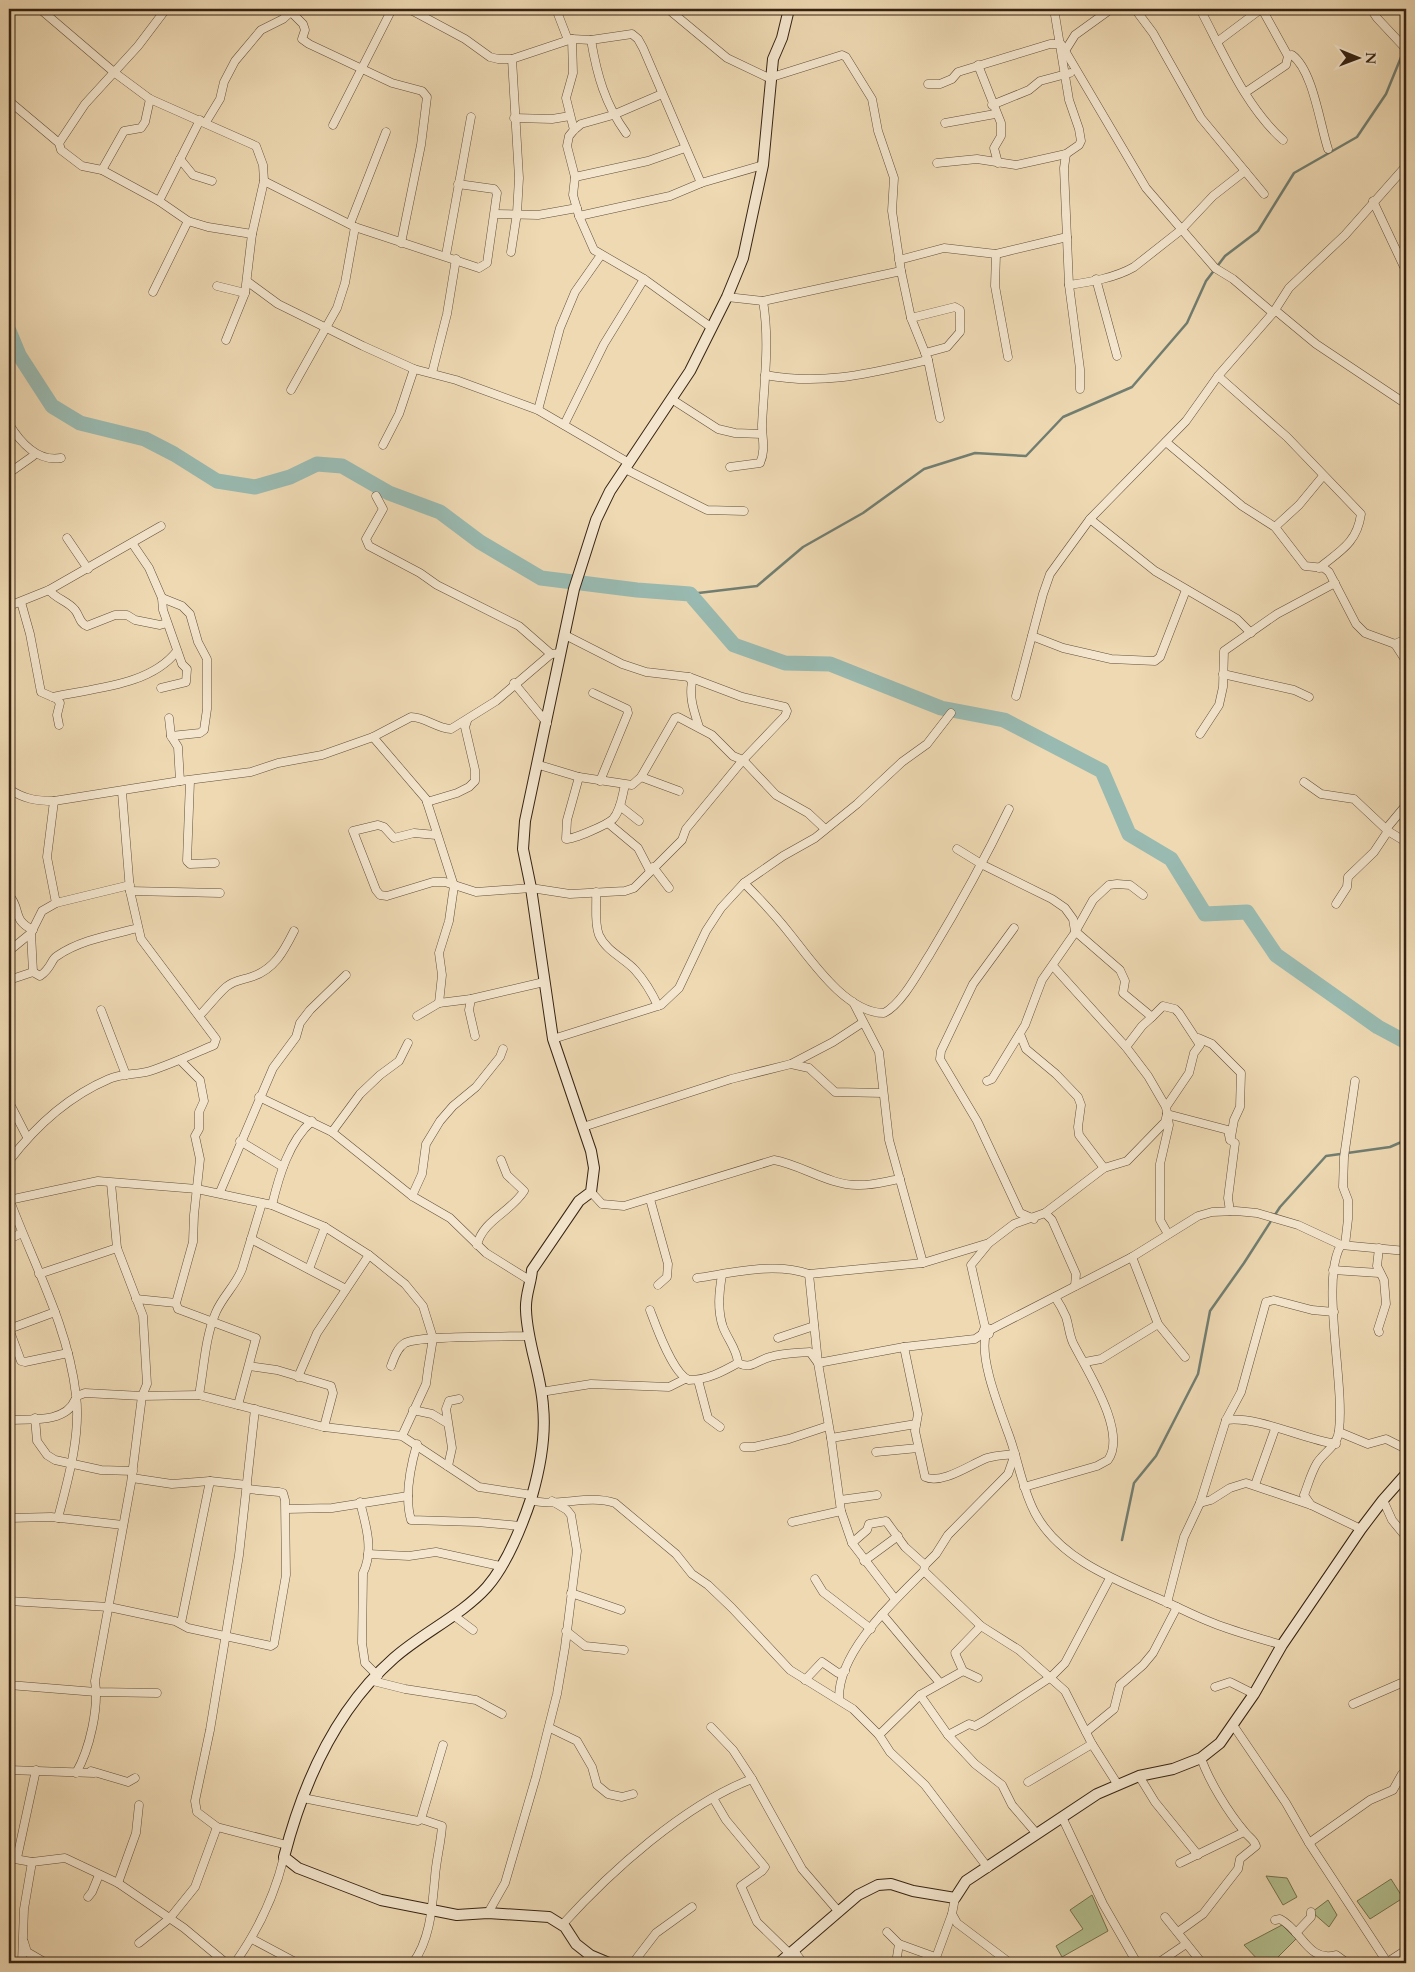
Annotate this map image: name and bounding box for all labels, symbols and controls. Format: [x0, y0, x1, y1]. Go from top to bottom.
north arrow [1332, 32, 1382, 82]
text: N [1361, 52, 1380, 64]

